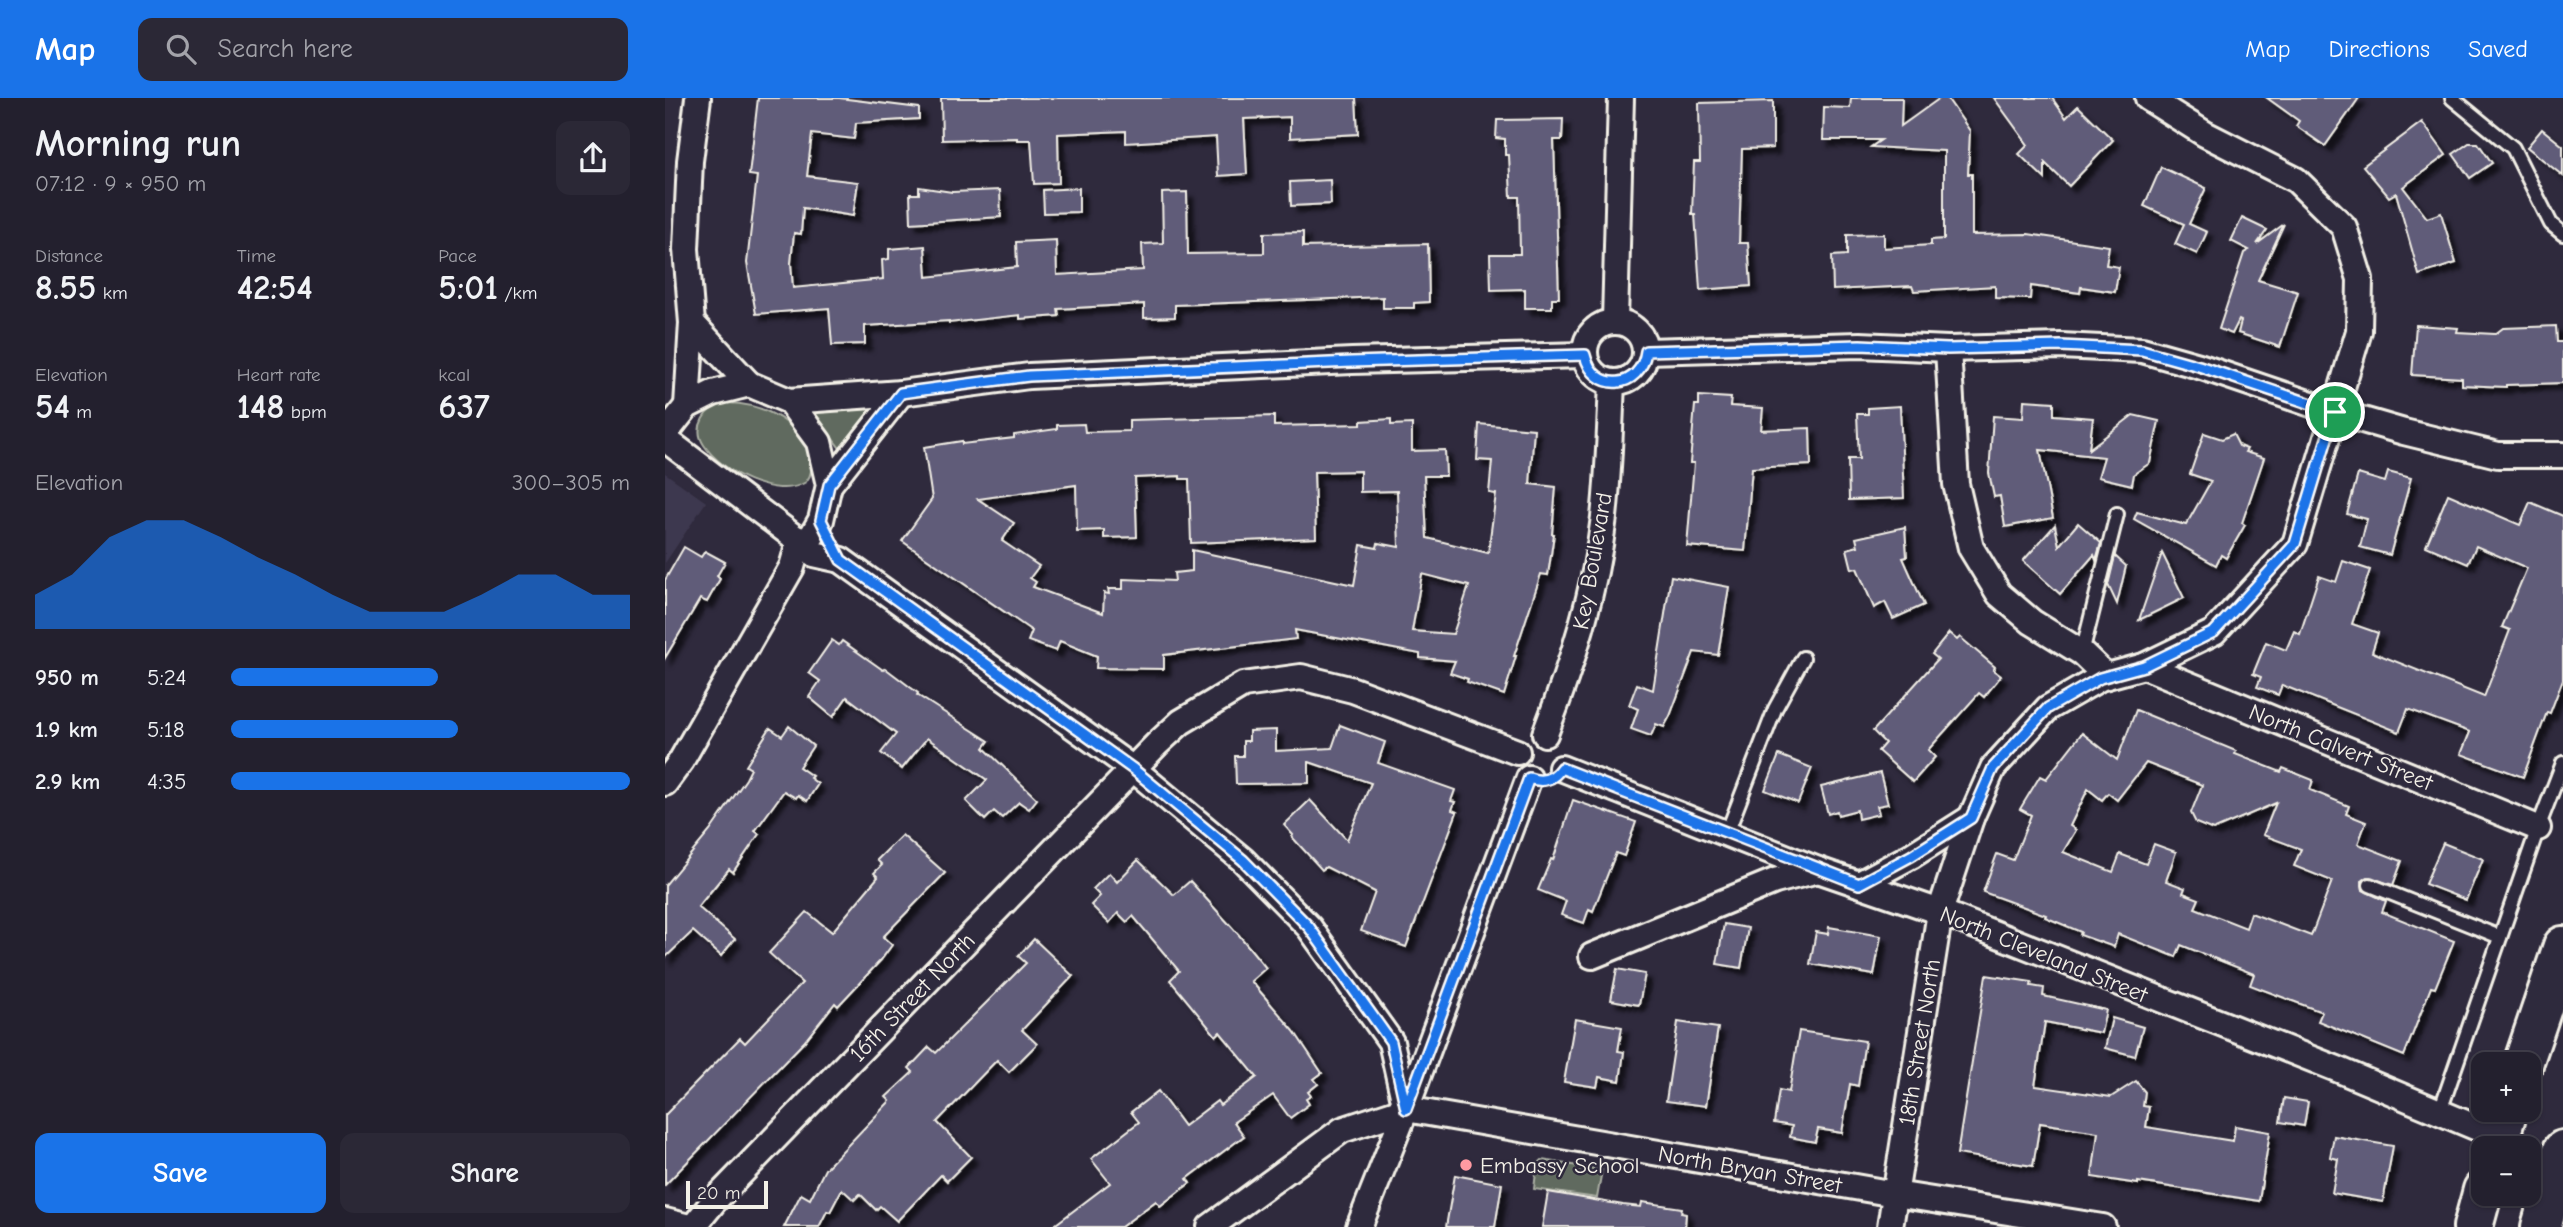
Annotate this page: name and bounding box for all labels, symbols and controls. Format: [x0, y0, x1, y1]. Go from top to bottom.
search box [138, 18, 628, 81]
text: Map [35, 30, 96, 68]
icon: search [162, 30, 200, 68]
text: Search here [218, 34, 353, 64]
text: Map [2245, 35, 2291, 63]
text: Directions [2329, 35, 2430, 63]
text: Saved [2468, 35, 2528, 63]
button: share [556, 121, 630, 195]
text: Morning run [35, 122, 241, 166]
text: 07:12 · 9 × 950 m [35, 170, 206, 197]
text: Distance [35, 245, 103, 267]
text: Time [237, 245, 276, 267]
text: Pace [438, 245, 477, 267]
text: 8.55 [35, 267, 96, 308]
text: 42:54 [237, 267, 313, 308]
text: 5:01 [438, 267, 498, 308]
text: km [96, 282, 128, 304]
text: /km [498, 282, 537, 304]
text: Elevation [35, 364, 108, 386]
text: Heart rate [237, 364, 320, 386]
text: kcal [438, 364, 470, 386]
pin [2305, 382, 2365, 442]
text: 54 [35, 386, 70, 427]
text: 148 [237, 386, 284, 427]
text: 637 [438, 386, 490, 427]
icon: arrive [2316, 393, 2354, 431]
text: m [70, 401, 92, 423]
text: bpm [284, 401, 327, 423]
text: Elevation [35, 469, 123, 496]
text: 300–305 m [512, 469, 630, 496]
street label: Key Boulevard [1567, 490, 1618, 632]
text: 950 m [35, 664, 99, 691]
text: 5:24 [147, 664, 187, 691]
street label: North Calvert Street [2245, 698, 2438, 797]
text: 1.9 km [35, 716, 98, 743]
text: 5:18 [147, 716, 185, 743]
text: 2.9 km [35, 768, 100, 795]
text: 4:35 [147, 768, 186, 795]
street label: North Cleveland Street [1936, 900, 2153, 1009]
street label: 16th Street North [844, 927, 981, 1067]
street label: 18th Street North [1893, 957, 1946, 1127]
map controls [2471, 1052, 2541, 1206]
button: + [2471, 1052, 2541, 1122]
button: Save [35, 1133, 326, 1213]
button: Share [340, 1133, 630, 1213]
button: − [2471, 1136, 2541, 1206]
street label: North Bryan Street [1656, 1140, 1845, 1199]
place label: Embassy School [1480, 1152, 1640, 1179]
marker: Embassy School [1458, 1157, 1474, 1173]
scale bar [686, 1178, 768, 1210]
text: 20 m [697, 1182, 741, 1204]

